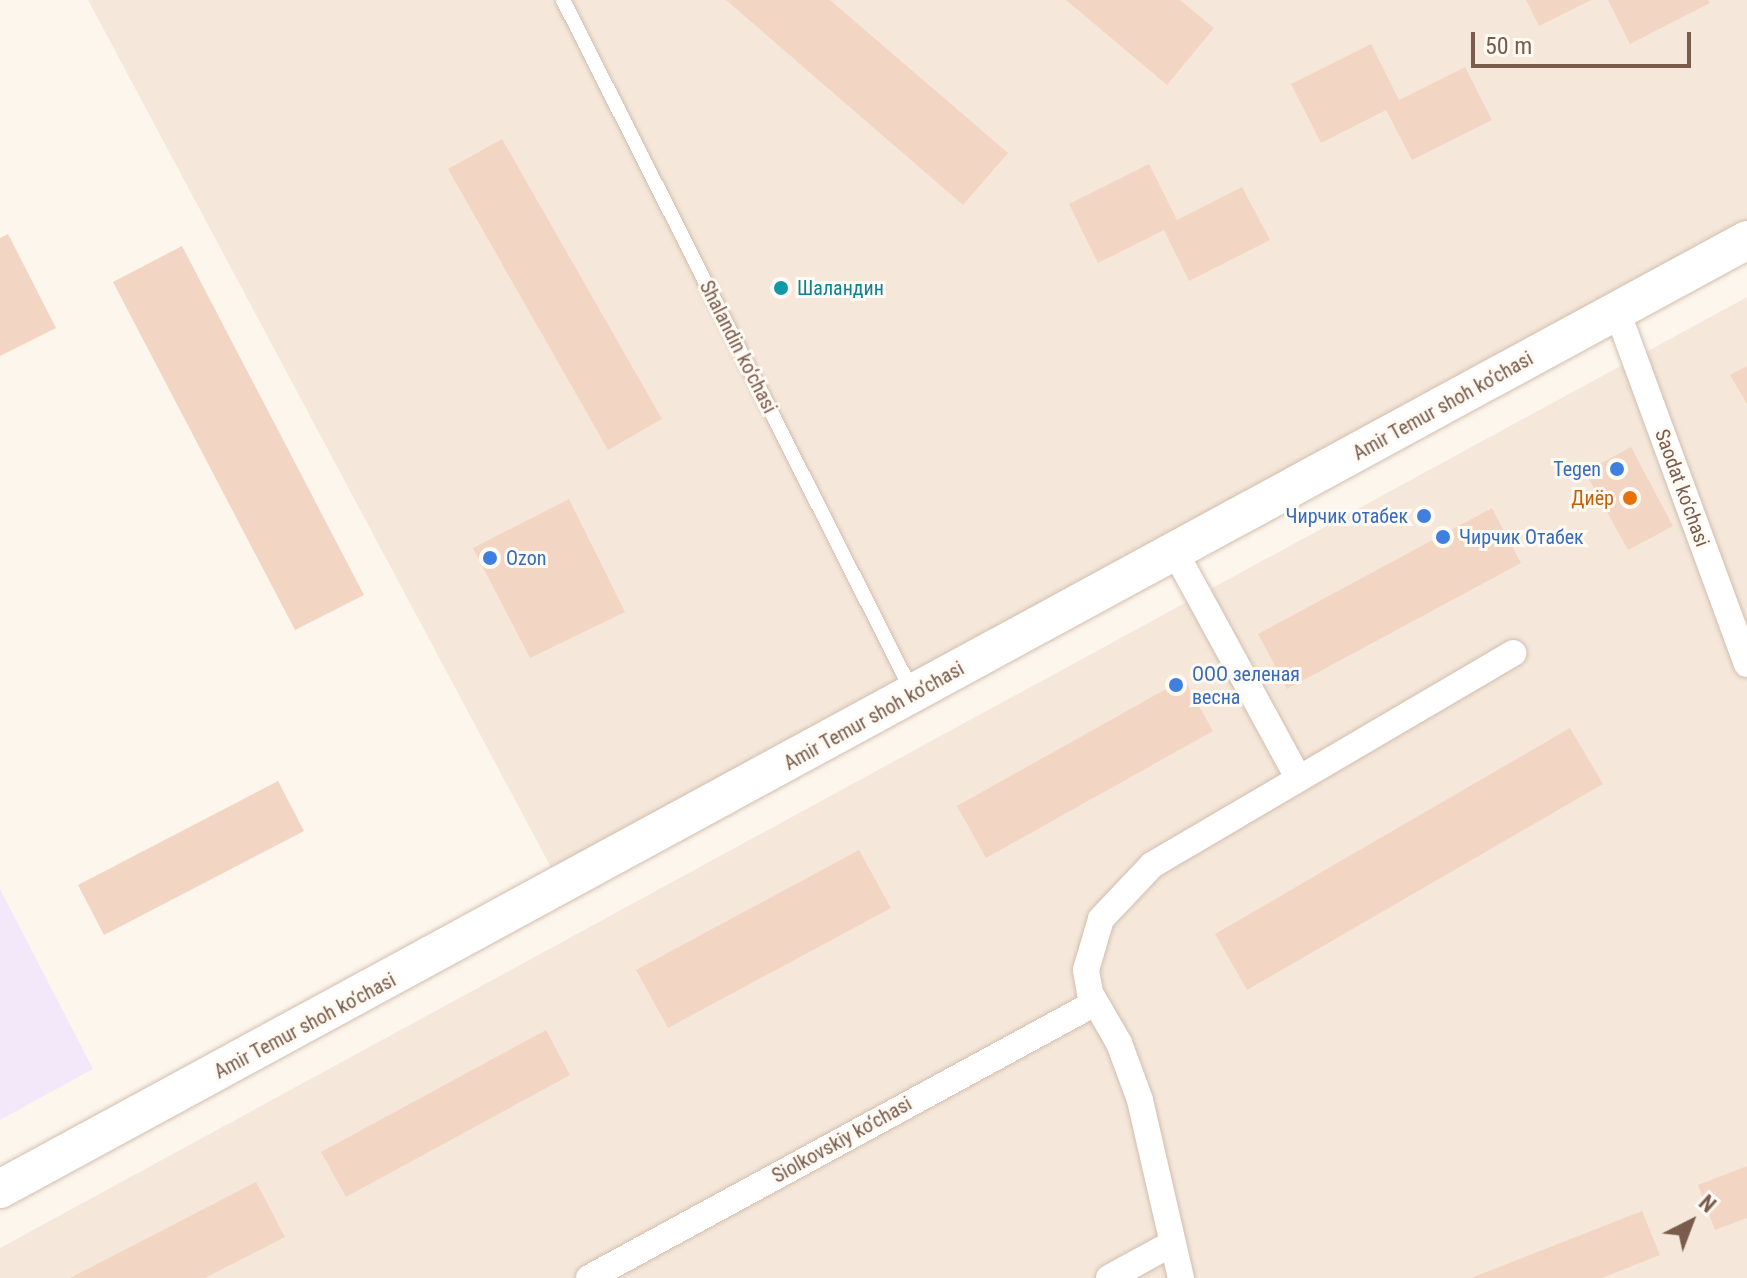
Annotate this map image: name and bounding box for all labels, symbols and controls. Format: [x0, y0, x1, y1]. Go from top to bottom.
scale bar [1475, 16, 1695, 66]
text: 50 m [1485, 32, 1532, 60]
place label: Шаландин [797, 276, 884, 300]
street label: Shalandin ko‘chasi [694, 277, 782, 417]
marker: Шаландин [772, 279, 790, 297]
street label: Amir Temur shoh ko‘chasi [1349, 346, 1537, 466]
street label: Saodat ko‘chasi [1650, 426, 1714, 550]
place label: Tegen [1553, 457, 1601, 481]
marker: Tegen [1608, 460, 1626, 478]
place label: Диёр [1571, 486, 1614, 510]
marker: Диёр [1621, 489, 1639, 507]
place label: Чирчик отабек [1286, 504, 1408, 528]
marker: Чирчик отабек [1415, 507, 1433, 525]
place label: Чирчик Отабек [1459, 525, 1584, 549]
marker: Чирчик Отабек [1434, 528, 1452, 546]
place label: Ozon [506, 546, 546, 570]
marker: Ozon [481, 549, 499, 567]
street label: Amir Temur shoh ko‘chasi [780, 656, 968, 776]
place label: ООО зеленая весна [1192, 662, 1300, 709]
marker: ООО зеленая весна [1167, 676, 1185, 694]
street label: Amir Temur shoh ko‘chasi [210, 968, 400, 1084]
street label: Siolkovskiy ko‘chasi [768, 1092, 916, 1188]
north arrow [1651, 1182, 1731, 1262]
text: N [1694, 1190, 1721, 1218]

